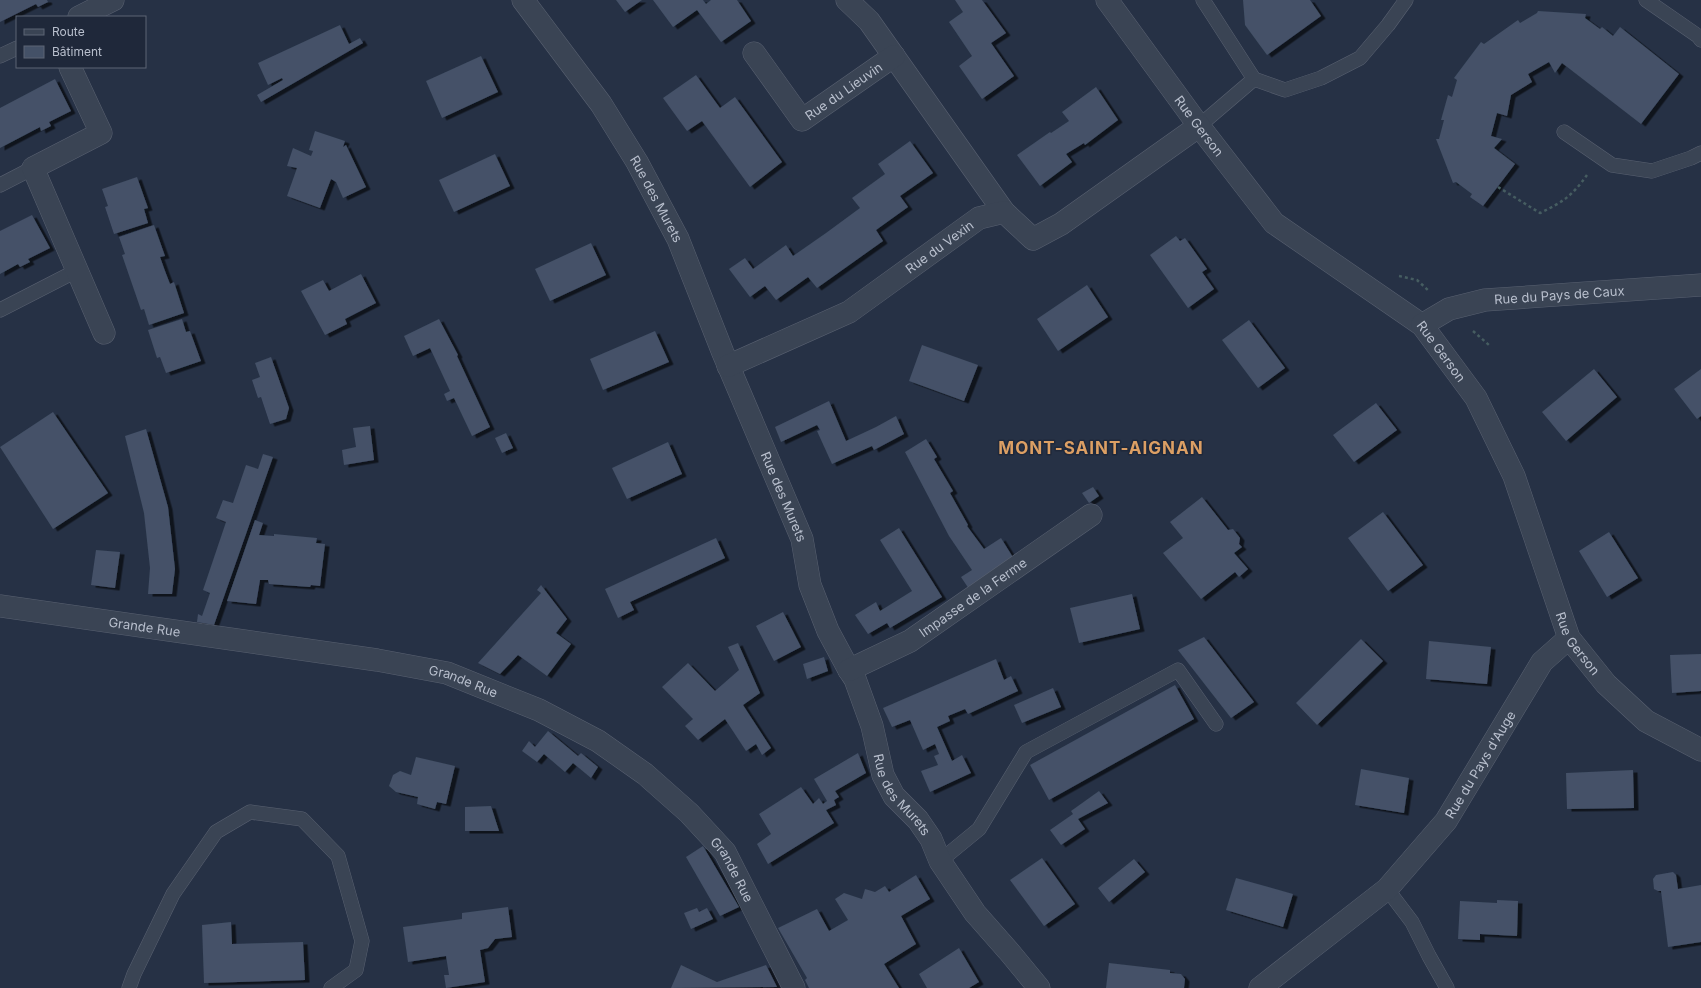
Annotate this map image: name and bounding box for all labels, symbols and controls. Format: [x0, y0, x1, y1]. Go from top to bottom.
legend [16, 16, 146, 68]
text: Route [52, 24, 85, 39]
text: Bâtiment [52, 44, 102, 59]
street label: Rue du Lieuvin [802, 59, 885, 124]
street label: Rue Gerson [1171, 92, 1227, 159]
street label: Rue des Murets [627, 152, 686, 245]
street label: Rue du Vexin [902, 217, 977, 277]
street label: Rue du Pays de Caux [1494, 282, 1625, 307]
street label: Rue Gerson [1414, 318, 1469, 385]
district label: MONT-SAINT-AIGNAN [998, 438, 1204, 458]
street label: Rue des Murets [758, 449, 810, 544]
street label: Impasse de la Ferme [916, 554, 1030, 640]
street label: Rue Gerson [1553, 610, 1603, 678]
street label: Grande Rue [108, 614, 182, 640]
street label: Grande Rue [428, 662, 500, 701]
street label: Rue du Pays d'Auge [1441, 708, 1519, 821]
street label: Rue des Murets [870, 752, 934, 839]
street label: Grande Rue [707, 834, 757, 905]

